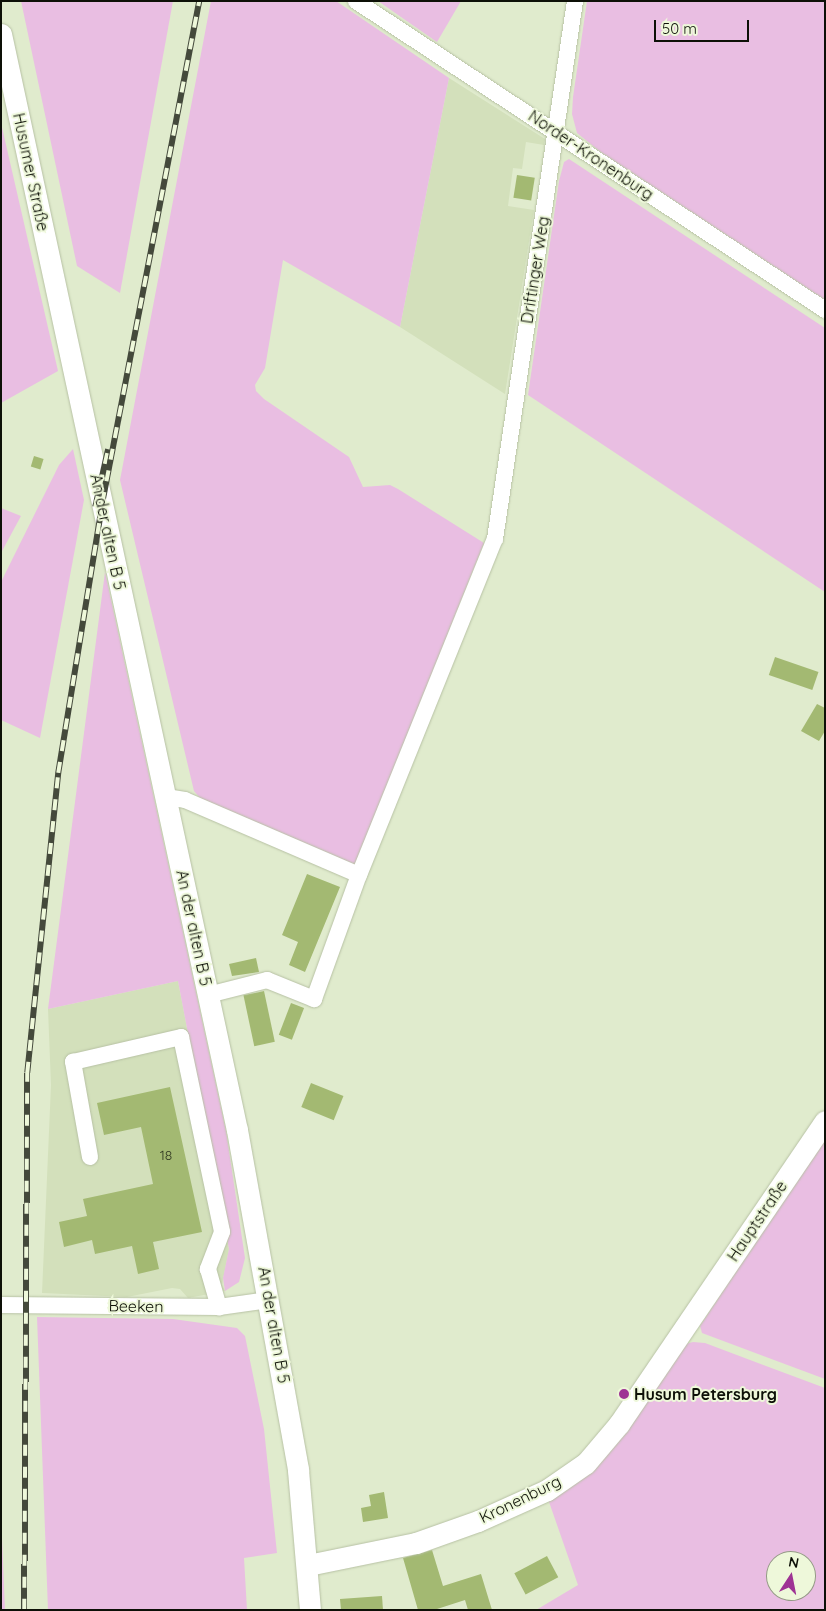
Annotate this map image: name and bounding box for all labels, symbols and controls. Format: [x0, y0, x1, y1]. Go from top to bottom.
scale bar [656, 10, 751, 42]
text: 50 m [662, 19, 697, 38]
street label: Norder-Kronenburg [525, 106, 657, 204]
street label: Husumer Straße [9, 111, 53, 233]
street label: Driftinger Weg [517, 215, 553, 325]
street label: An der alten B 5 [86, 472, 130, 592]
street label: An der alten B 5 [172, 868, 216, 988]
house number: 18 [160, 1147, 172, 1163]
street label: Hauptstraße [723, 1177, 791, 1265]
street label: An der alten B 5 [254, 1265, 294, 1385]
street label: Beeken [108, 1296, 164, 1316]
place label: Husum Petersburg [634, 1384, 777, 1404]
marker: Husum Petersburg [618, 1388, 630, 1400]
street label: Kronenburg [476, 1471, 564, 1527]
north arrow [766, 1551, 816, 1601]
text: N [787, 1552, 800, 1572]

